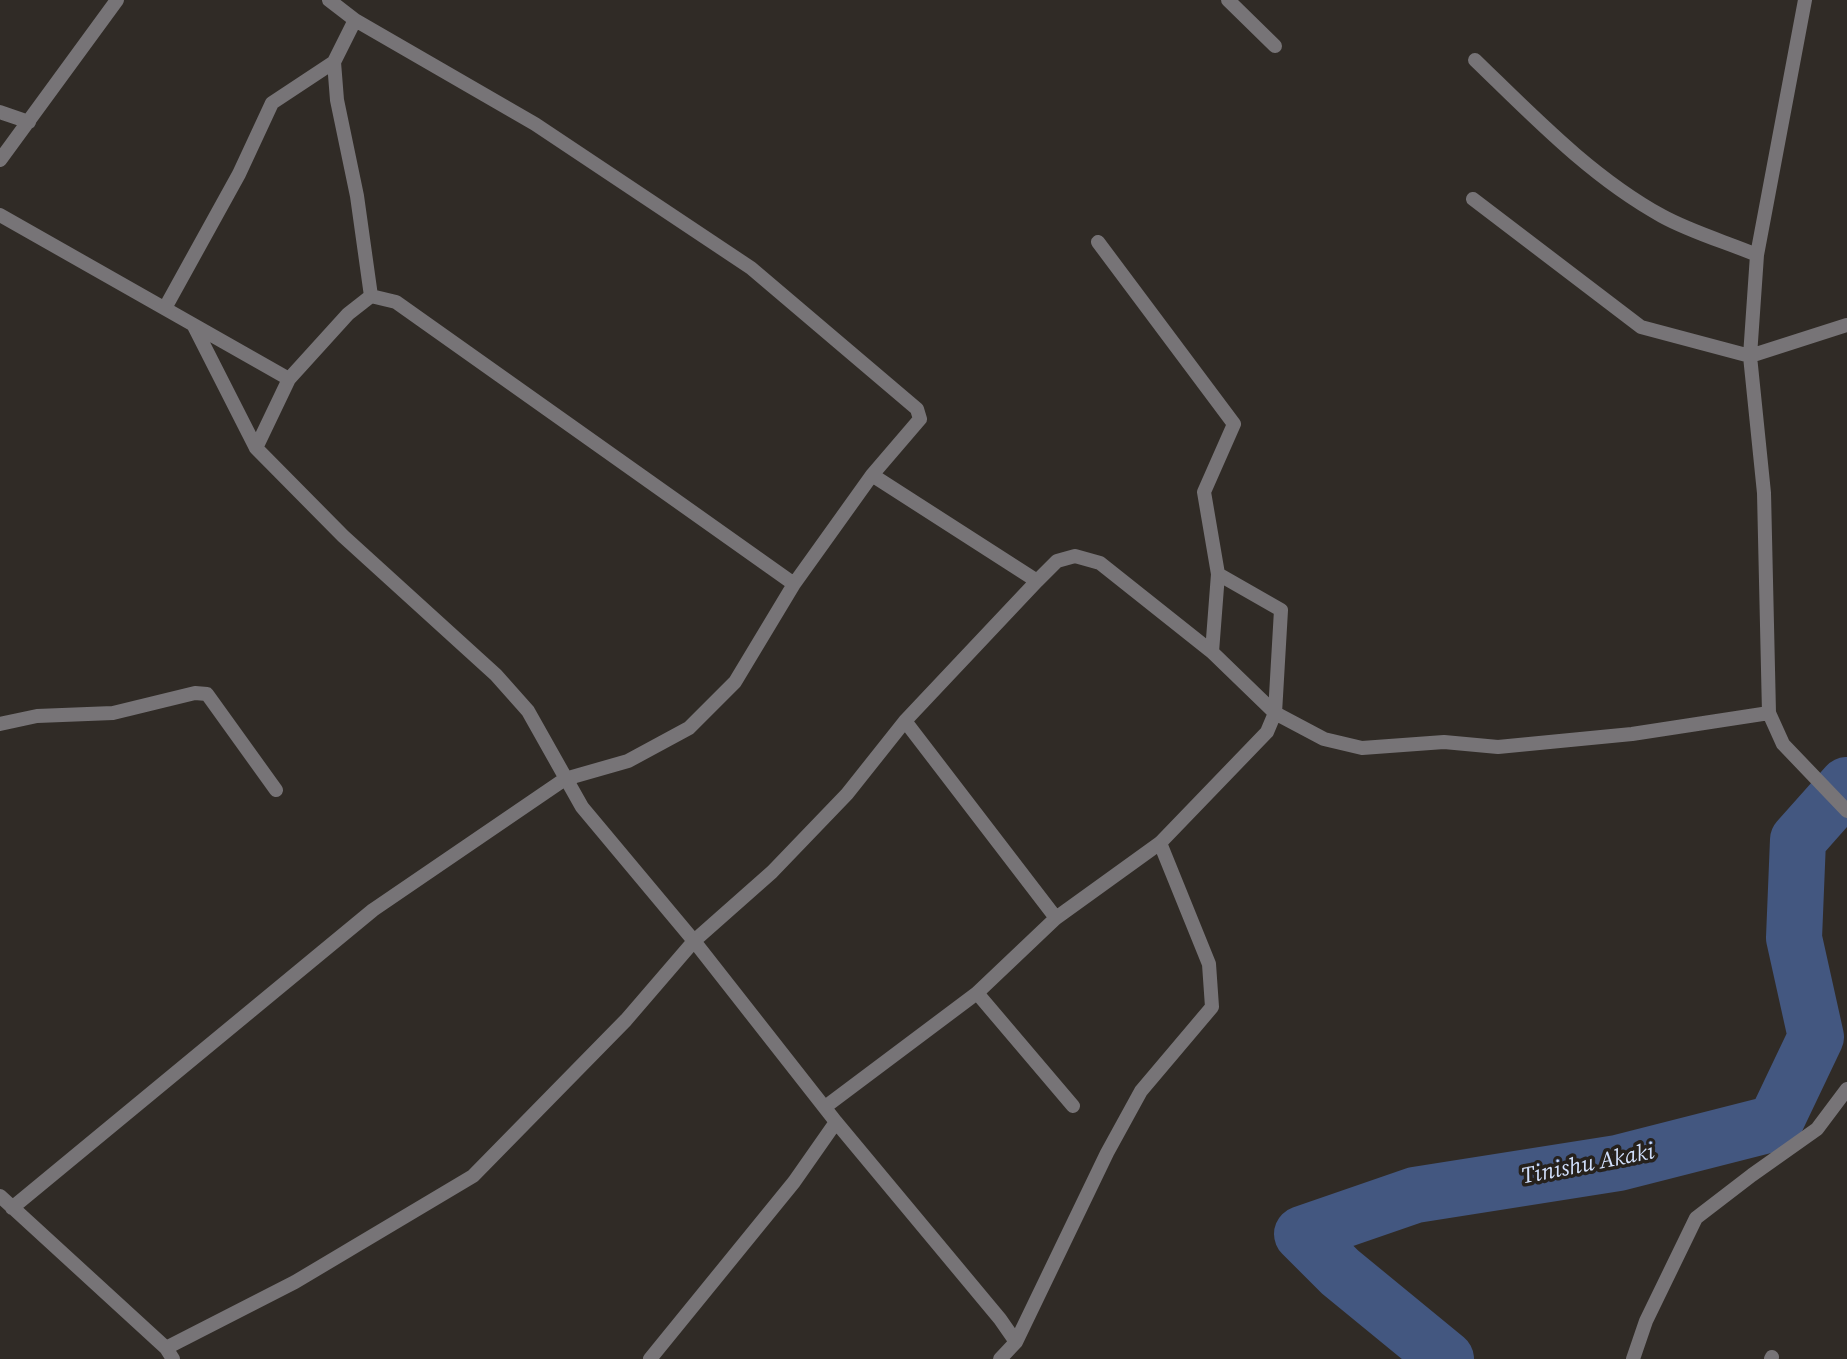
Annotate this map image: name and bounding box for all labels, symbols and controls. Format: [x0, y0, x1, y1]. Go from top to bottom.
water label: Tinishu Akaki [1519, 1139, 1657, 1191]

